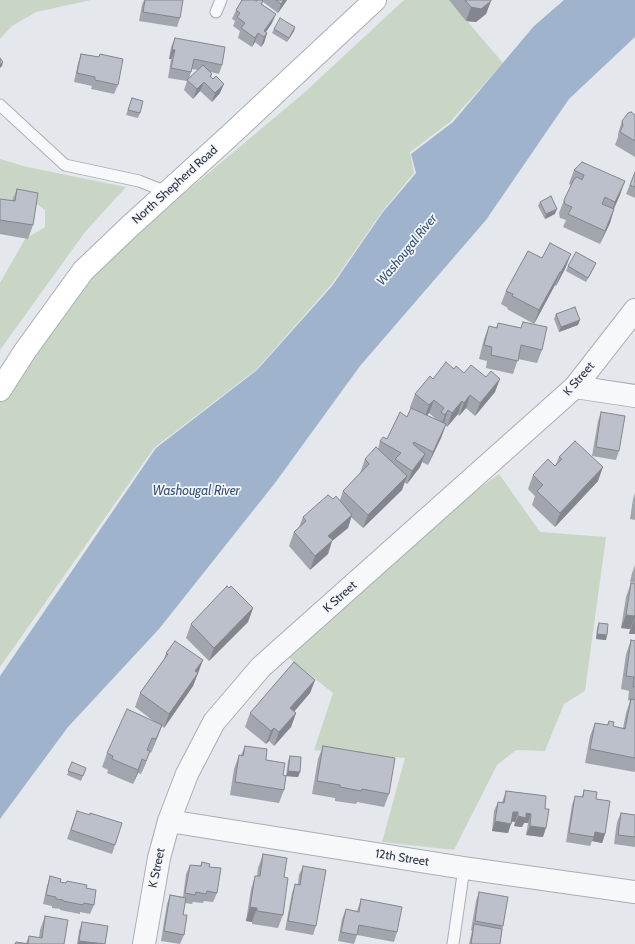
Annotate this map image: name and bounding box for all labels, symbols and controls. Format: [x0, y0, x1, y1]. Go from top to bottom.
street label: North Shepherd Road [129, 143, 221, 227]
water label: Washougal River [374, 211, 440, 289]
street label: K Street [560, 359, 598, 399]
water label: Washougal River [152, 483, 240, 499]
street label: K Street [320, 578, 360, 616]
street label: K Street [146, 847, 168, 889]
street label: 12th Street [374, 847, 430, 869]

